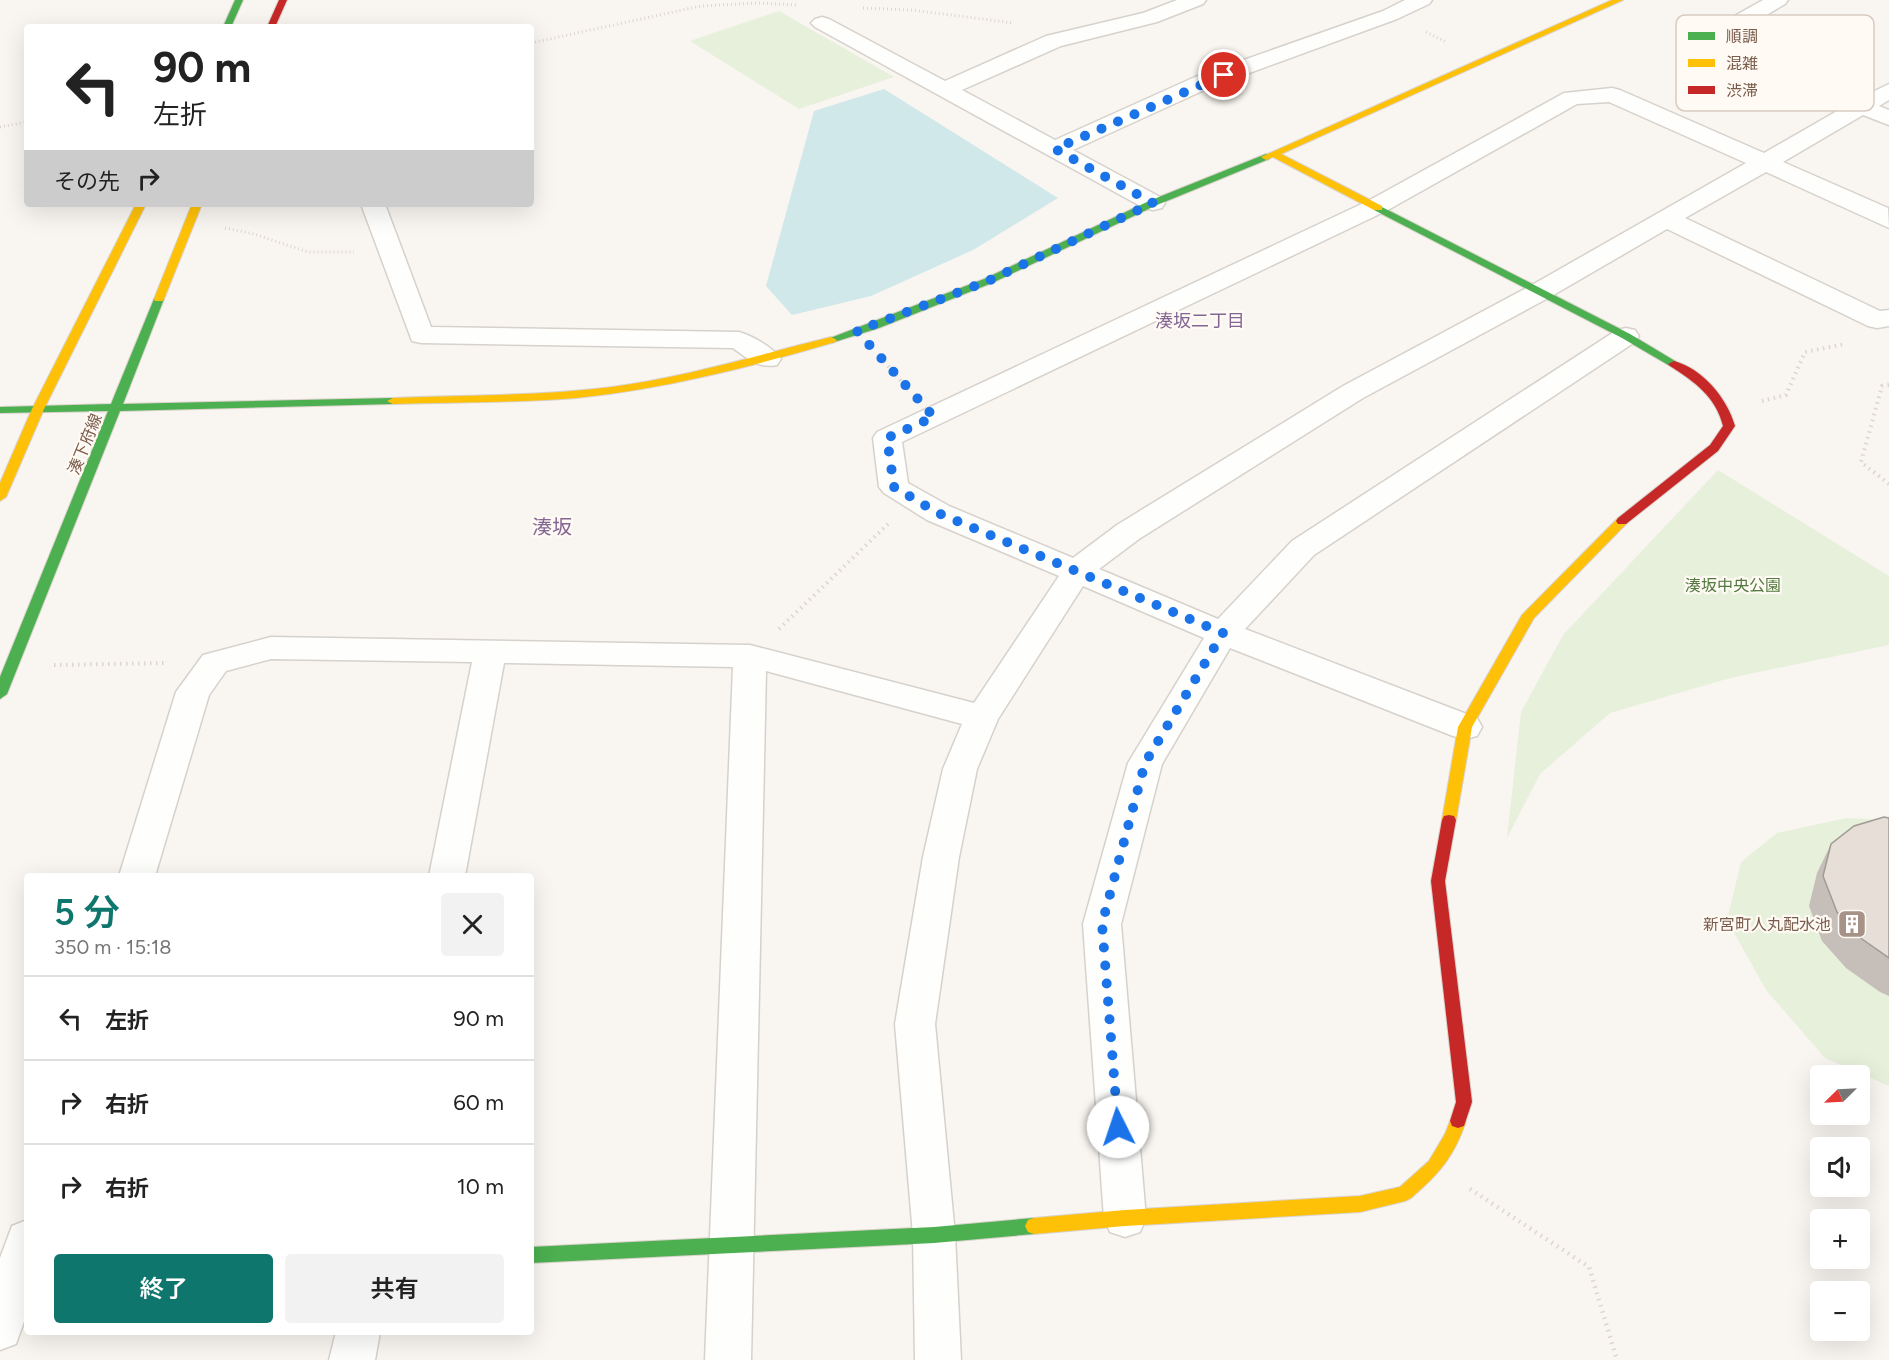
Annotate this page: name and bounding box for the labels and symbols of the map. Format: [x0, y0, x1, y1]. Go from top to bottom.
legend [1676, 15, 1874, 111]
text: 順調 [1726, 27, 1758, 46]
pin [1198, 49, 1249, 100]
text: 混雑 [1726, 54, 1758, 73]
text: 渋滞 [1726, 81, 1758, 100]
district label: 湊坂二丁目 [1155, 310, 1245, 332]
street label: 湊下府線 [64, 411, 106, 477]
district label: 湊坂 [532, 515, 572, 539]
park label: 湊坂中央公園 [1685, 576, 1781, 595]
building icon: 新宮町人丸配水池 [1836, 908, 1868, 940]
place label: 新宮町人丸配水池 [1703, 915, 1831, 934]
north arrow [1810, 1065, 1870, 1125]
position arrow [1086, 1095, 1150, 1159]

